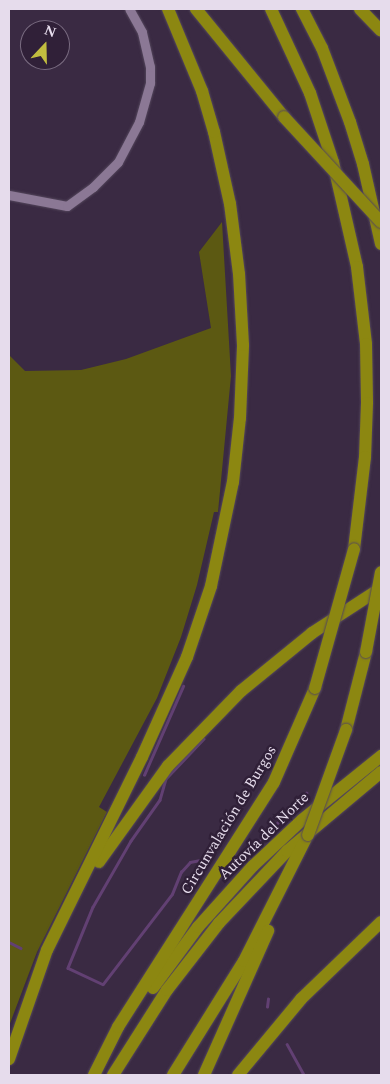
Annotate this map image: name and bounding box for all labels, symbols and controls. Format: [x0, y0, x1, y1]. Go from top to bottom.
north arrow [20, 20, 70, 70]
text: N [41, 20, 59, 43]
street label: Circunvalación de Burgos [177, 742, 281, 898]
street label: Autovía del Norte [215, 788, 313, 884]

